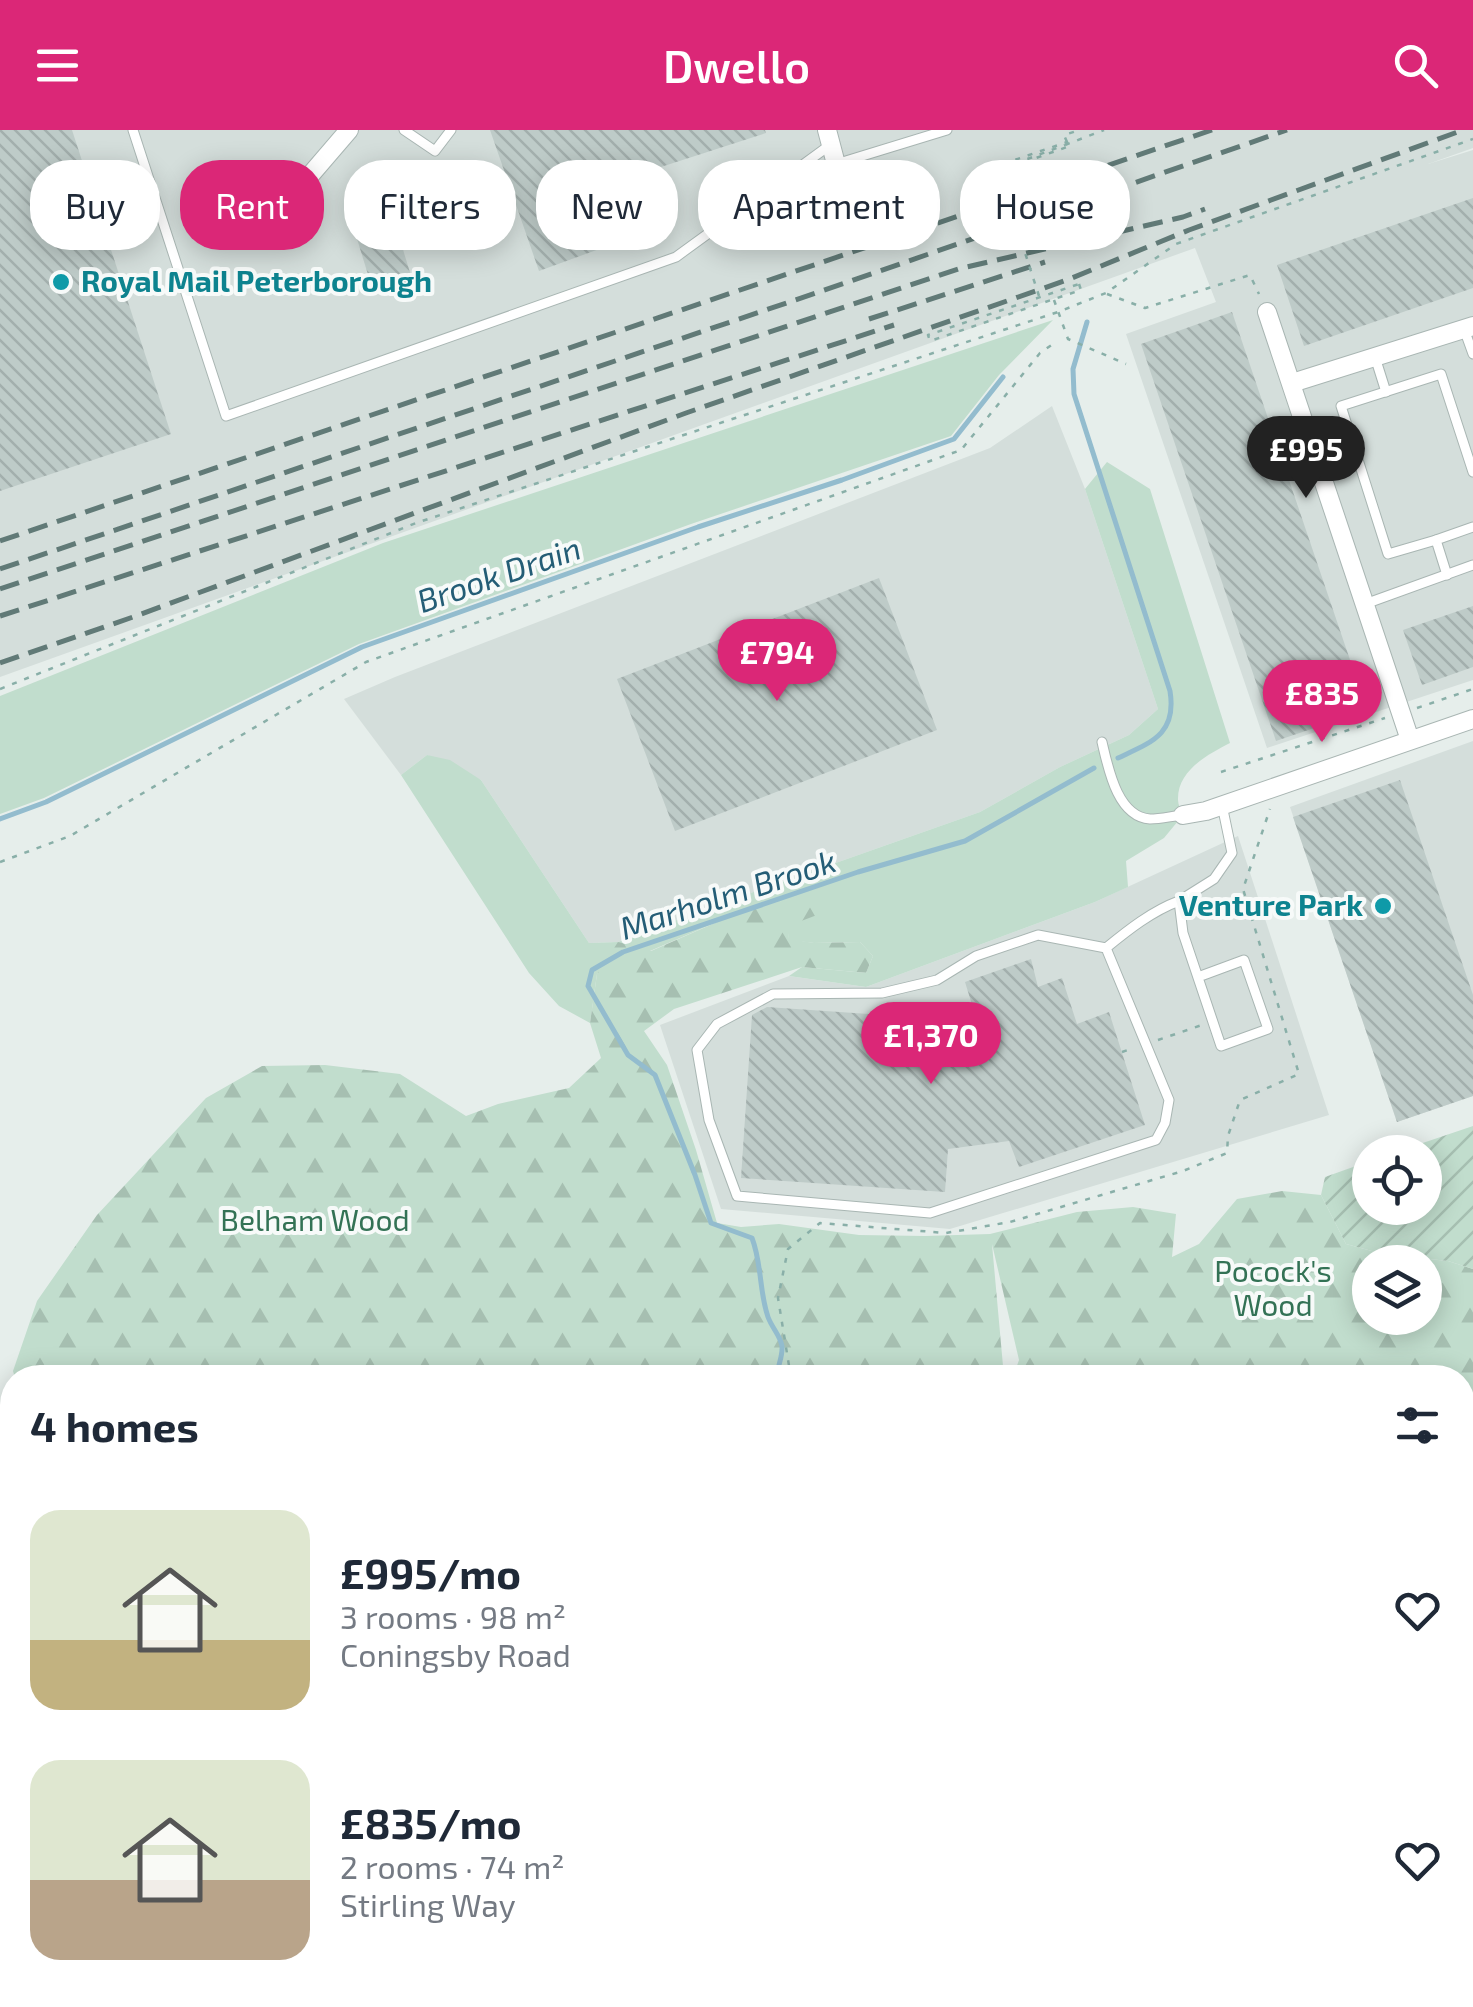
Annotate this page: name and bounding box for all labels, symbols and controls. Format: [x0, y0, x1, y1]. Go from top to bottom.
icon: menu [30, 38, 85, 93]
text: Dwello [663, 38, 810, 92]
icon: search [1388, 38, 1443, 93]
chip: Buy [30, 160, 160, 250]
chip: Rent [180, 160, 324, 250]
chip: Filters [344, 160, 516, 250]
chip: New [536, 160, 678, 250]
chip: Apartment [698, 160, 940, 250]
chip: House [960, 160, 1130, 250]
place label: Royal Mail Peterborough [81, 262, 432, 299]
marker: Royal Mail Peterborough [50, 271, 72, 293]
pin: £995 [1247, 416, 1365, 501]
text: £995 [1269, 429, 1343, 467]
water label: Brook Drain [412, 527, 585, 619]
pin: £794 [718, 619, 836, 704]
text: £794 [740, 632, 814, 670]
pin: £835 [1263, 660, 1381, 745]
text: £835 [1285, 673, 1359, 711]
water label: Marholm Brook [614, 840, 840, 946]
place label: Venture Park [1179, 886, 1363, 922]
marker: Venture Park [1372, 895, 1394, 917]
pin: £1,370 [850, 1002, 1012, 1087]
text: £1,370 [883, 1015, 979, 1053]
map controls [1352, 1135, 1442, 1335]
button: locate [1352, 1135, 1442, 1225]
park label: Belham Wood [220, 1201, 410, 1237]
button: layers [1352, 1245, 1442, 1335]
park label: Pocock's Wood [1214, 1252, 1332, 1322]
icon: filters [1390, 1398, 1445, 1453]
text: 4 homes [30, 1400, 199, 1450]
text: £995/mo [340, 1547, 521, 1597]
icon: home [110, 1550, 230, 1670]
icon: heart [1390, 1583, 1445, 1638]
text: 3 rooms · 98 m² [340, 1597, 566, 1635]
text: Coningsby Road [340, 1635, 571, 1673]
text: £835/mo [340, 1797, 521, 1847]
icon: home [110, 1800, 230, 1920]
icon: heart [1390, 1833, 1445, 1888]
text: 2 rooms · 74 m² [340, 1847, 564, 1885]
text: Stirling Way [340, 1885, 516, 1923]

